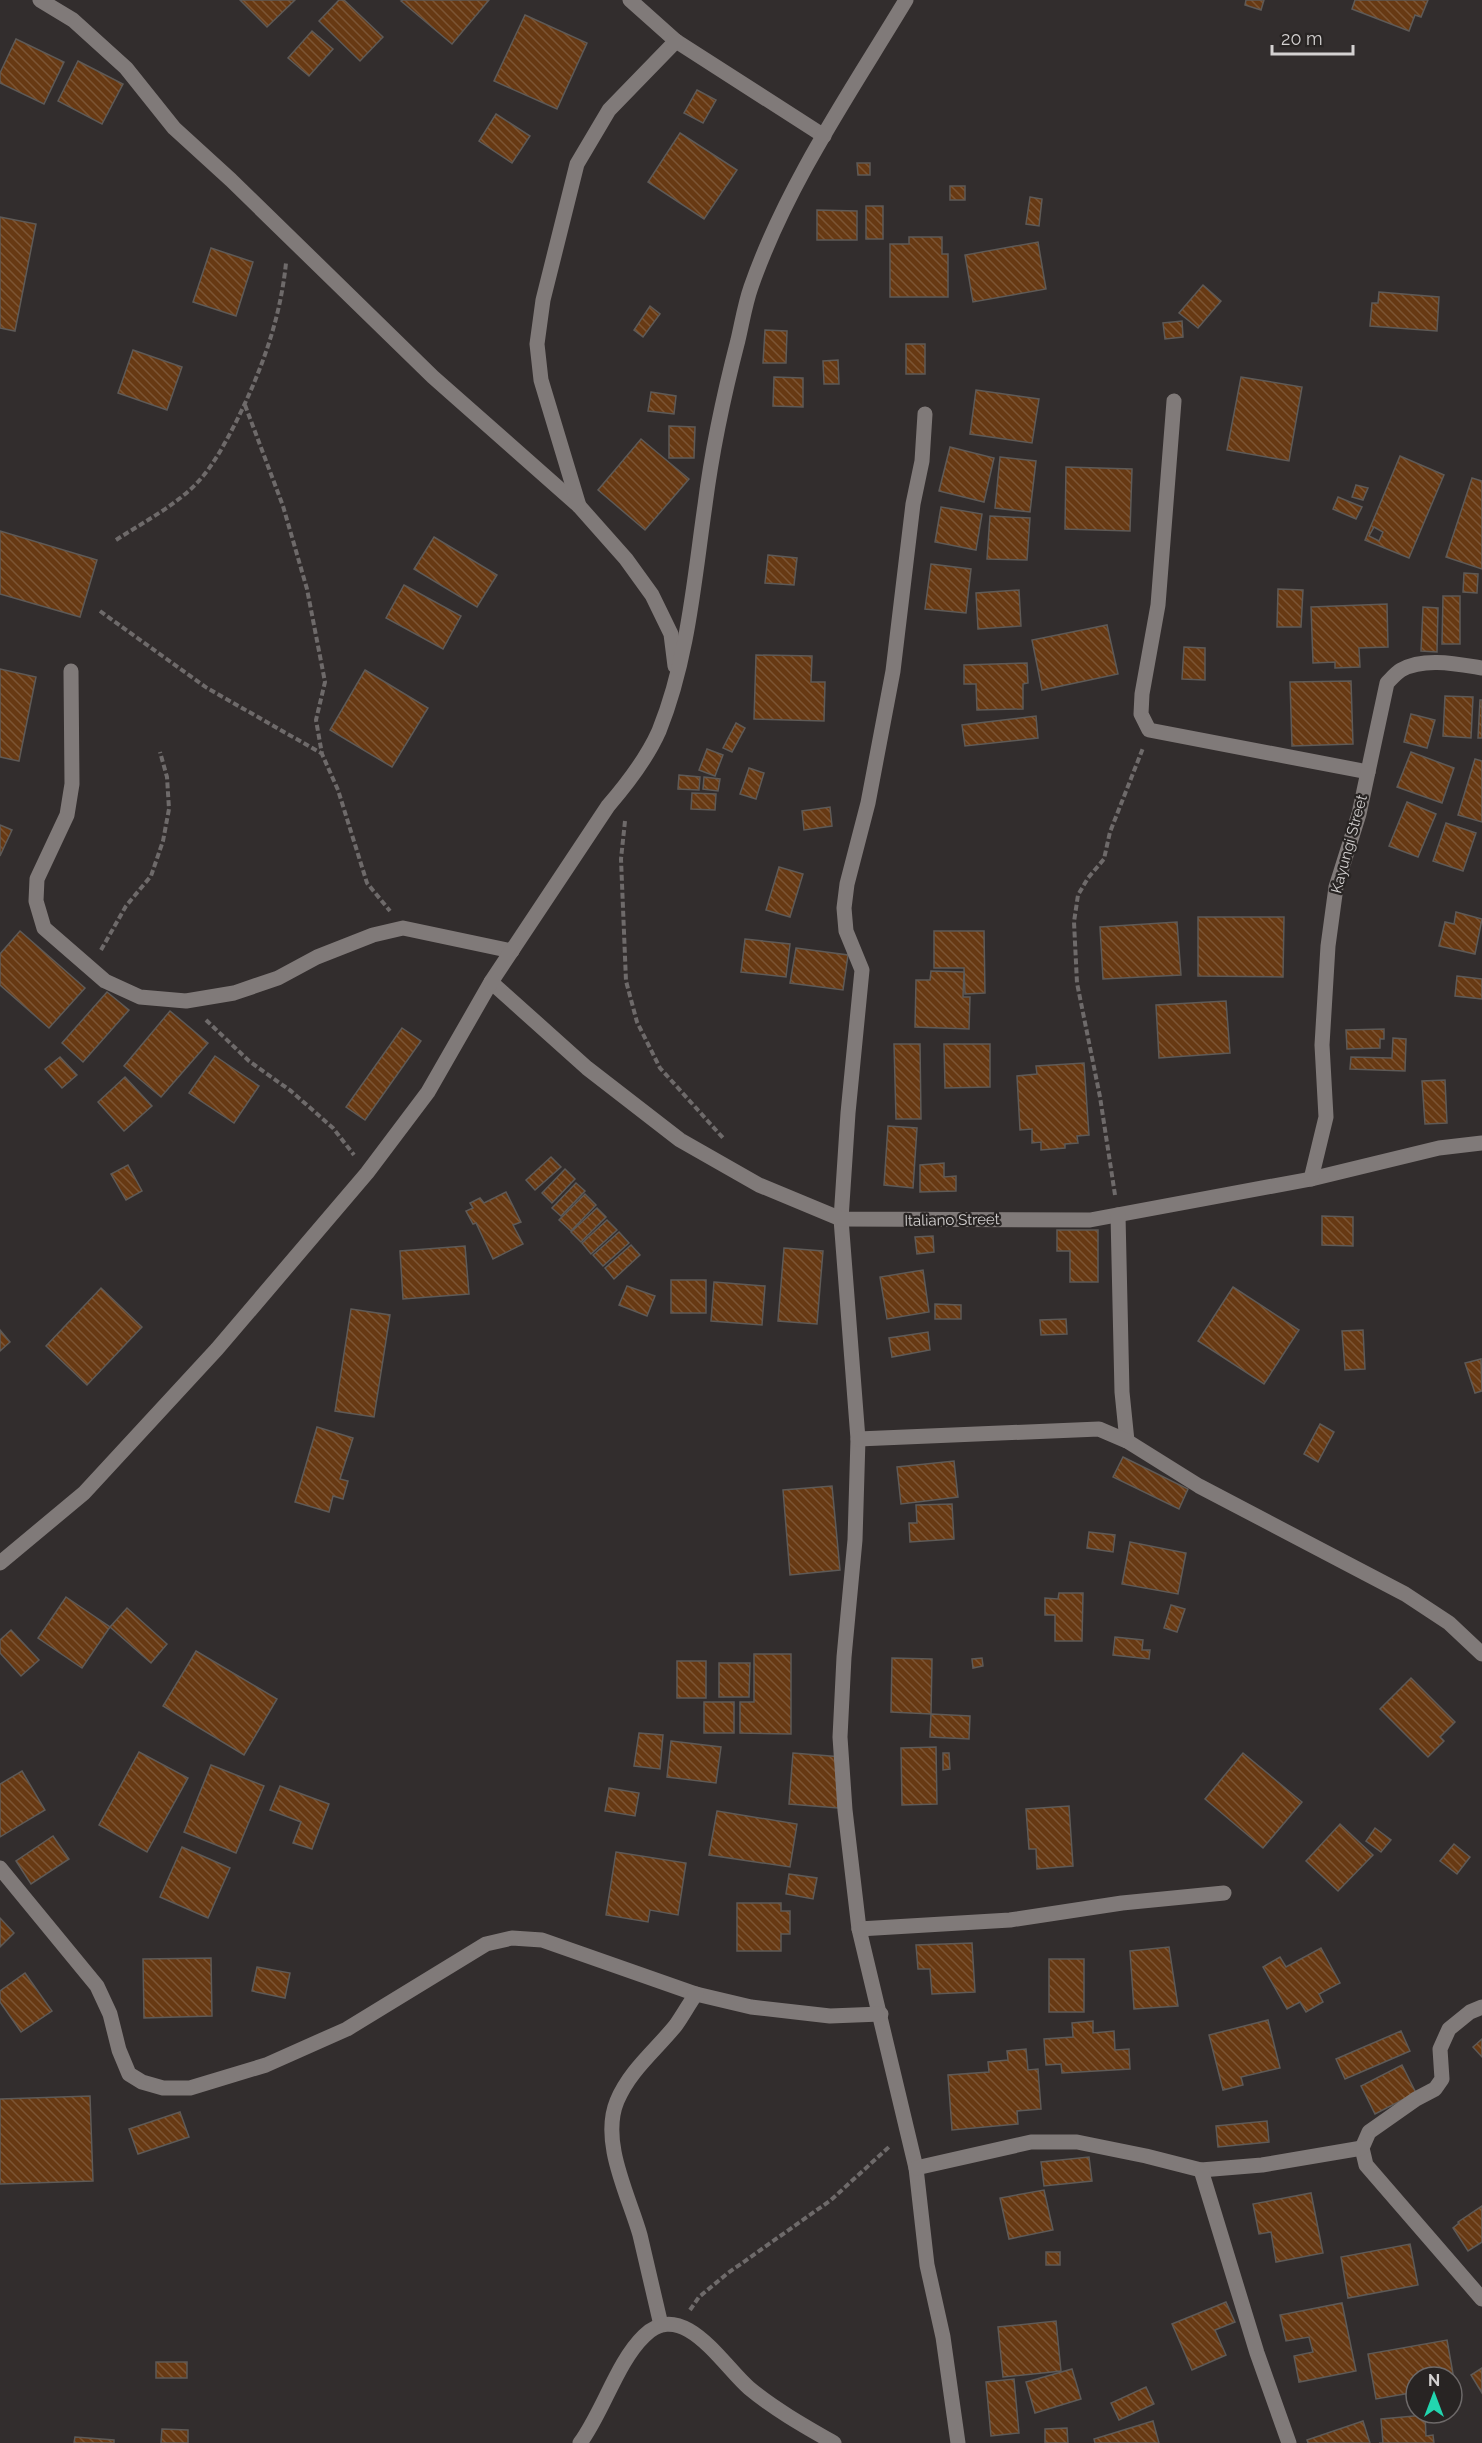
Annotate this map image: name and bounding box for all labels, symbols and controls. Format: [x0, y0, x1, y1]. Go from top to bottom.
scale bar [1272, 18, 1353, 56]
text: 20 m [1281, 28, 1323, 49]
street label: Kayungi Street [1327, 793, 1371, 895]
street label: Italiano Street [904, 1210, 1000, 1230]
north arrow [1404, 2365, 1464, 2425]
text: N [1428, 2371, 1440, 2390]

